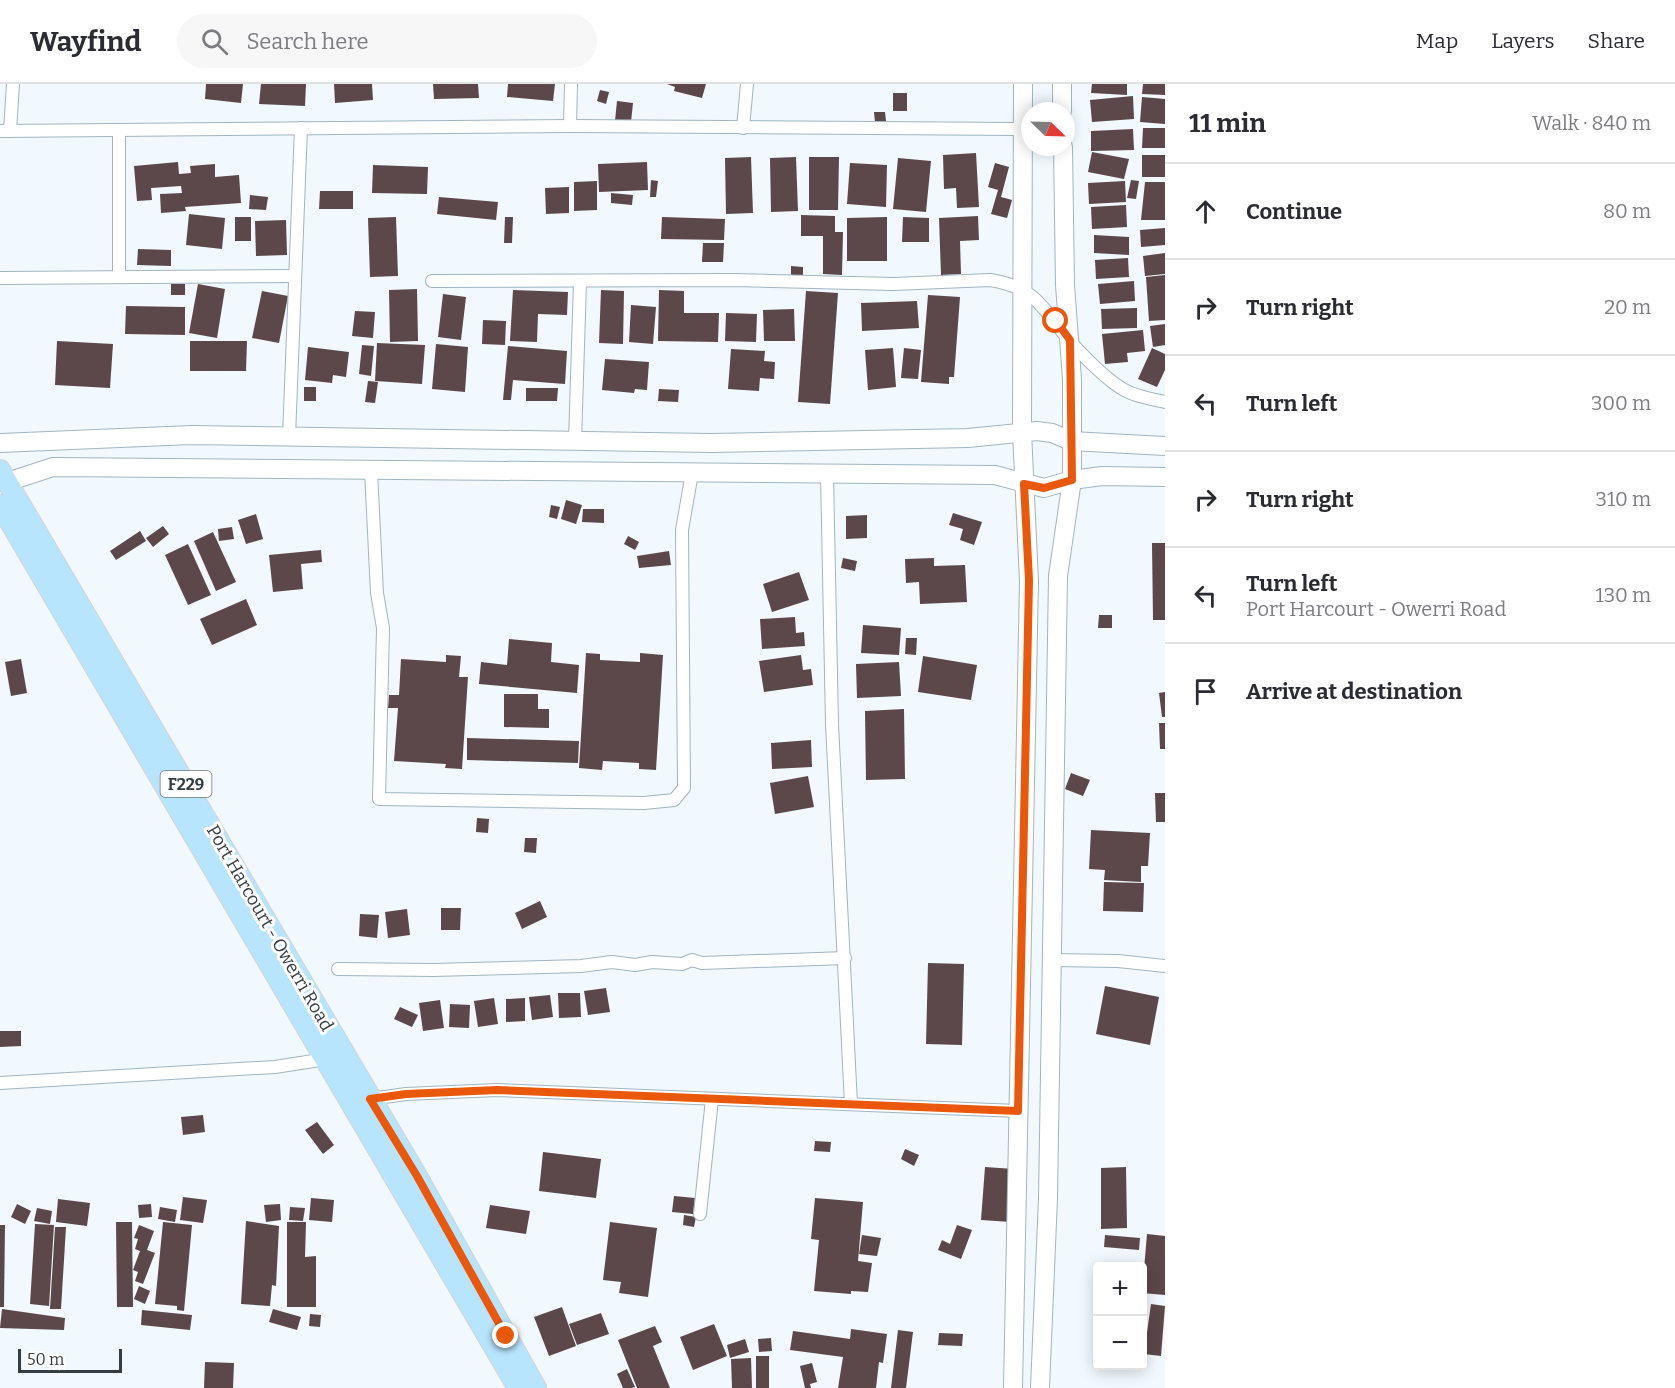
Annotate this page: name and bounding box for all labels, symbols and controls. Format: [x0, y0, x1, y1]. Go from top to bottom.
search box [177, 14, 597, 68]
text: Wayfind [30, 25, 141, 58]
icon: search [198, 25, 231, 58]
text: Search here [246, 28, 369, 55]
text: Map [1416, 28, 1458, 54]
text: Layers [1491, 28, 1555, 54]
text: Share [1588, 28, 1645, 54]
north arrow [1021, 102, 1075, 156]
text: 11 min [1189, 108, 1266, 139]
text: Walk · 840 m [1532, 111, 1651, 135]
icon: ahead [1189, 195, 1222, 228]
text: Continue [1246, 198, 1342, 225]
text: 80 m [1603, 199, 1651, 223]
icon: right [1189, 291, 1222, 324]
text: Turn right [1246, 294, 1354, 321]
text: 20 m [1604, 295, 1651, 319]
route start [1042, 307, 1068, 333]
icon: left [1189, 387, 1222, 420]
text: Turn left [1246, 390, 1338, 417]
text: 300 m [1591, 391, 1651, 415]
icon: right [1189, 483, 1222, 516]
text: Turn right [1246, 486, 1354, 513]
text: 310 m [1596, 487, 1651, 511]
text: Turn left [1246, 570, 1338, 597]
icon: left [1189, 579, 1222, 612]
text: 130 m [1596, 583, 1651, 607]
text: Port Harcourt - Owerri Road [1246, 597, 1506, 621]
icon: arrive [1189, 675, 1222, 708]
text: Arrive at destination [1246, 678, 1462, 705]
road number: F229 [160, 771, 212, 797]
street label: Port Harcourt - Owerri Road [202, 821, 338, 1035]
map controls [1093, 1262, 1147, 1370]
button: + [1093, 1262, 1147, 1316]
button: − [1093, 1316, 1147, 1370]
route end [492, 1322, 518, 1348]
scale bar [18, 1346, 122, 1374]
text: 50 m [27, 1350, 64, 1369]

